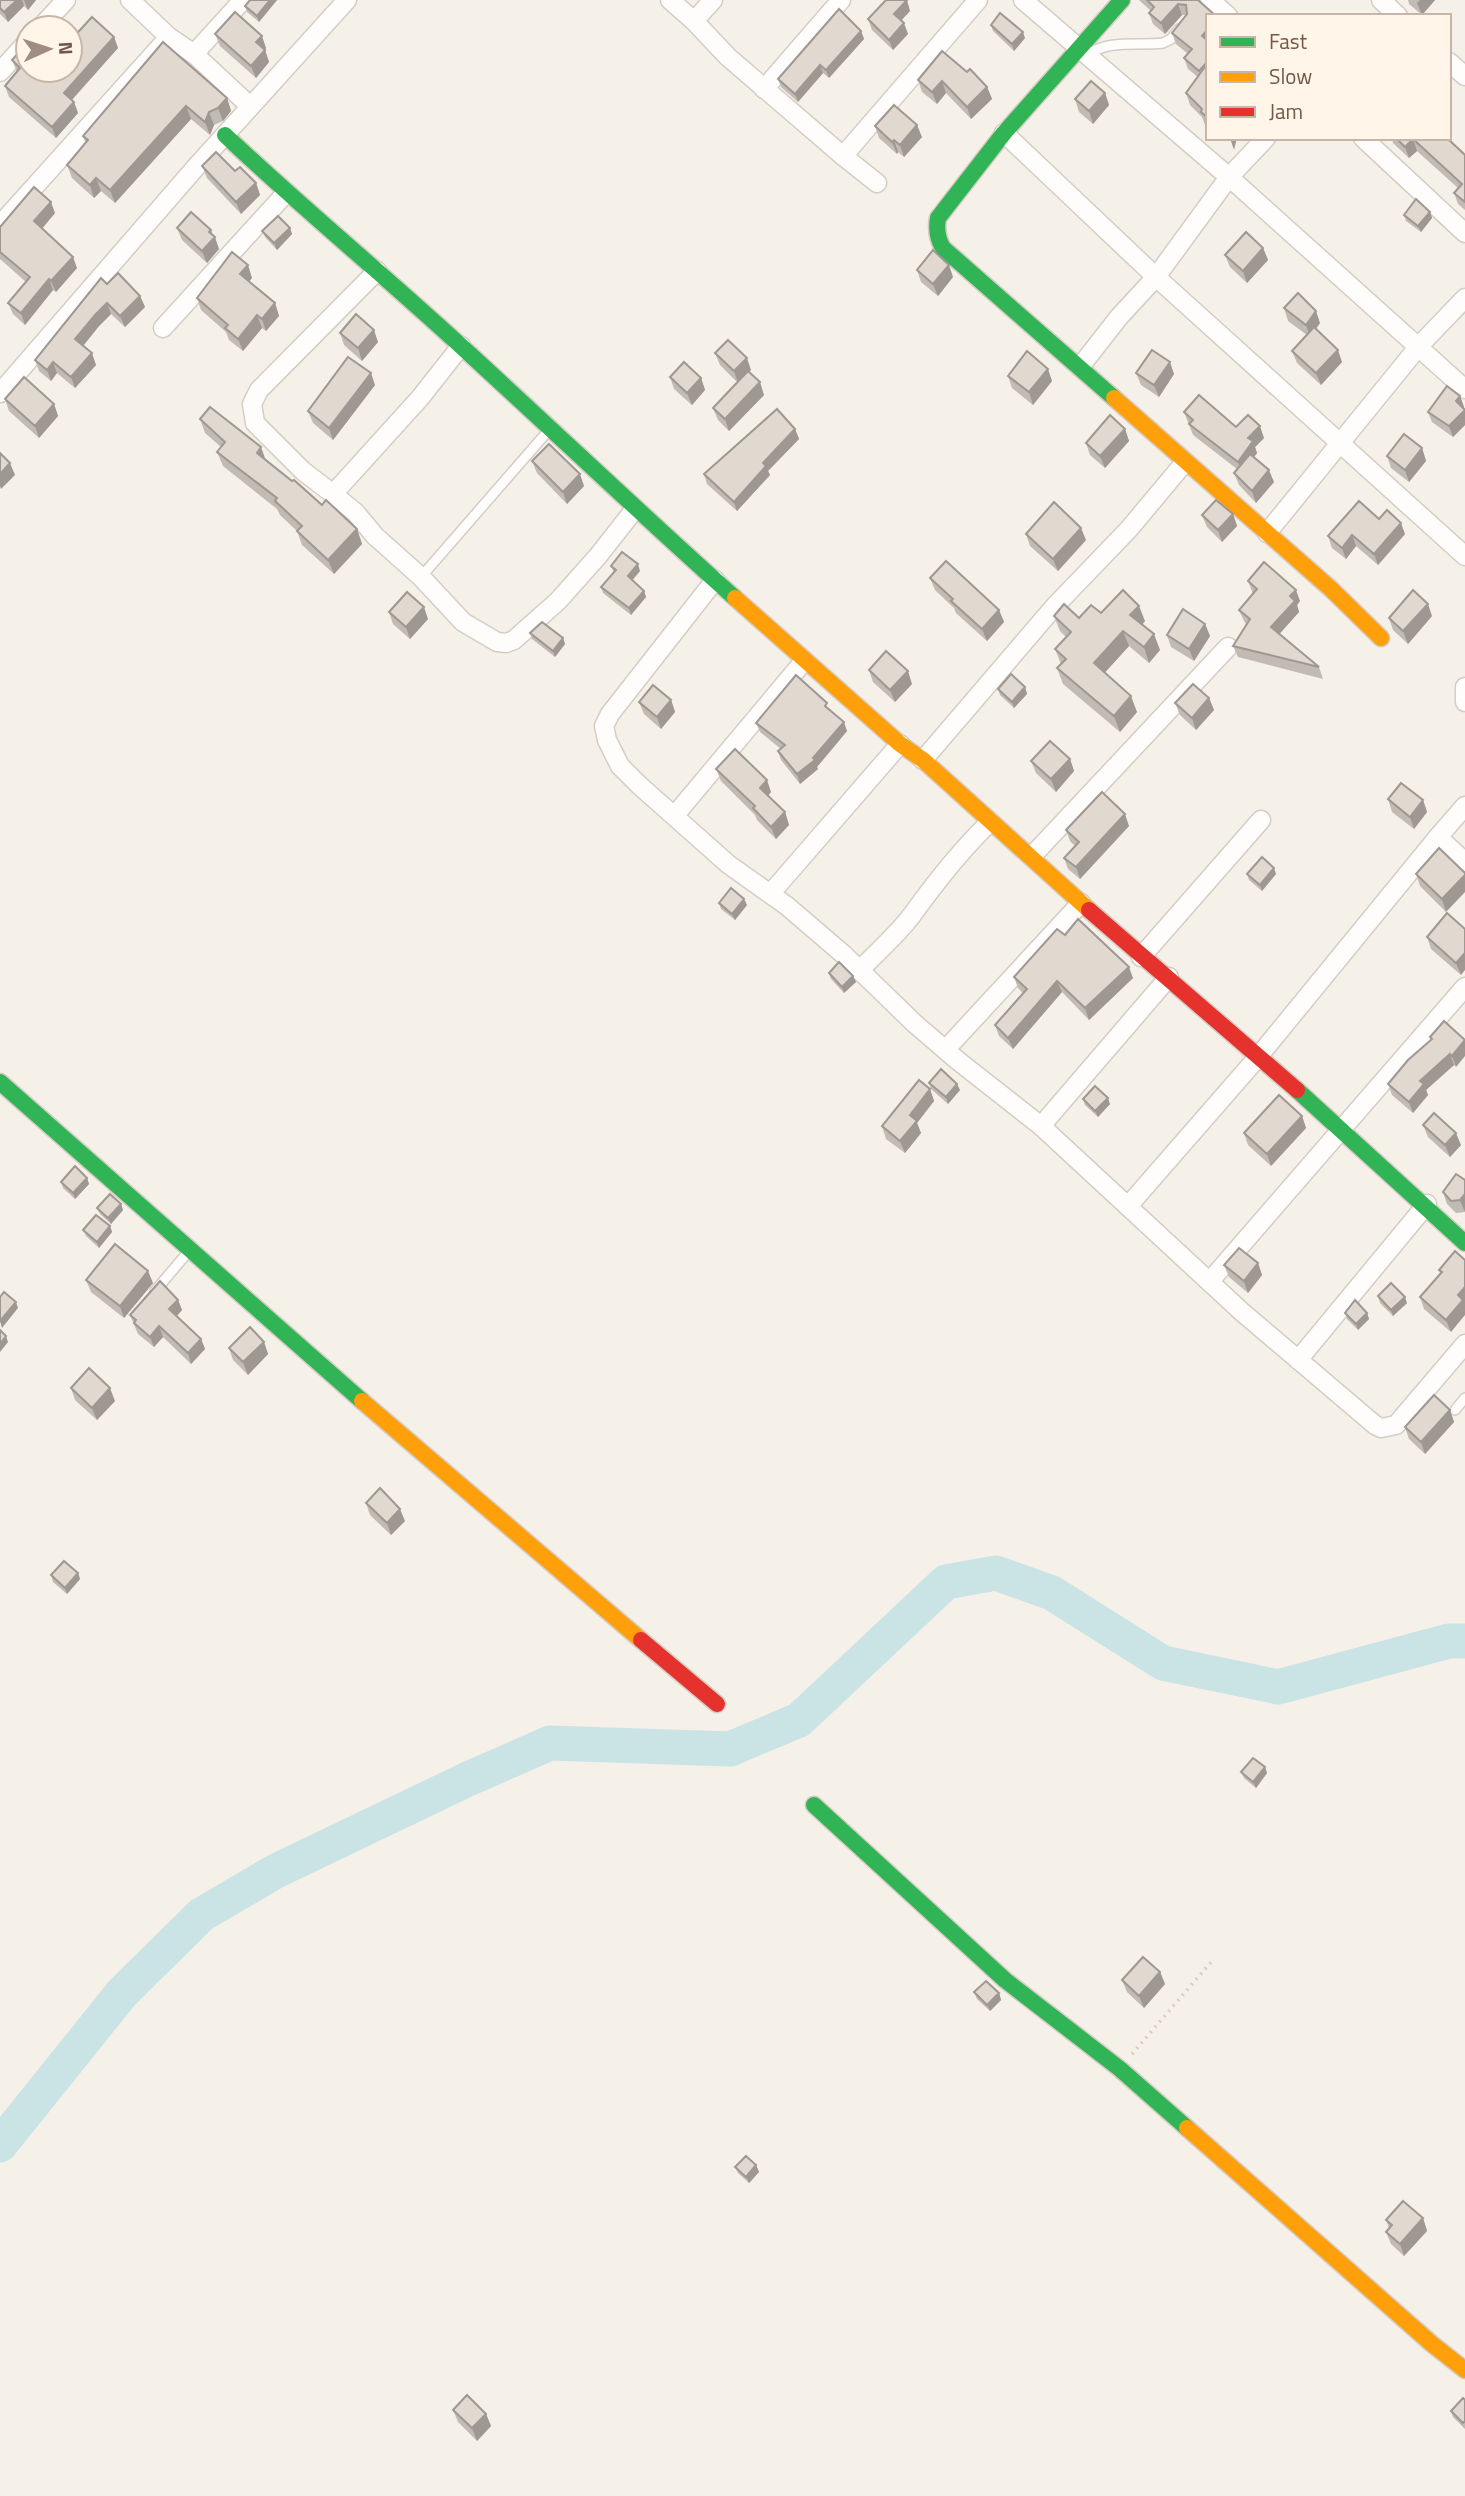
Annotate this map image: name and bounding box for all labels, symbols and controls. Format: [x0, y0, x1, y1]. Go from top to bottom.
north arrow [14, 14, 84, 84]
legend [1206, 14, 1451, 140]
text: Fast [1269, 25, 1308, 57]
text: N [52, 41, 81, 55]
text: Slow [1269, 60, 1312, 92]
text: Jam [1269, 95, 1303, 127]

